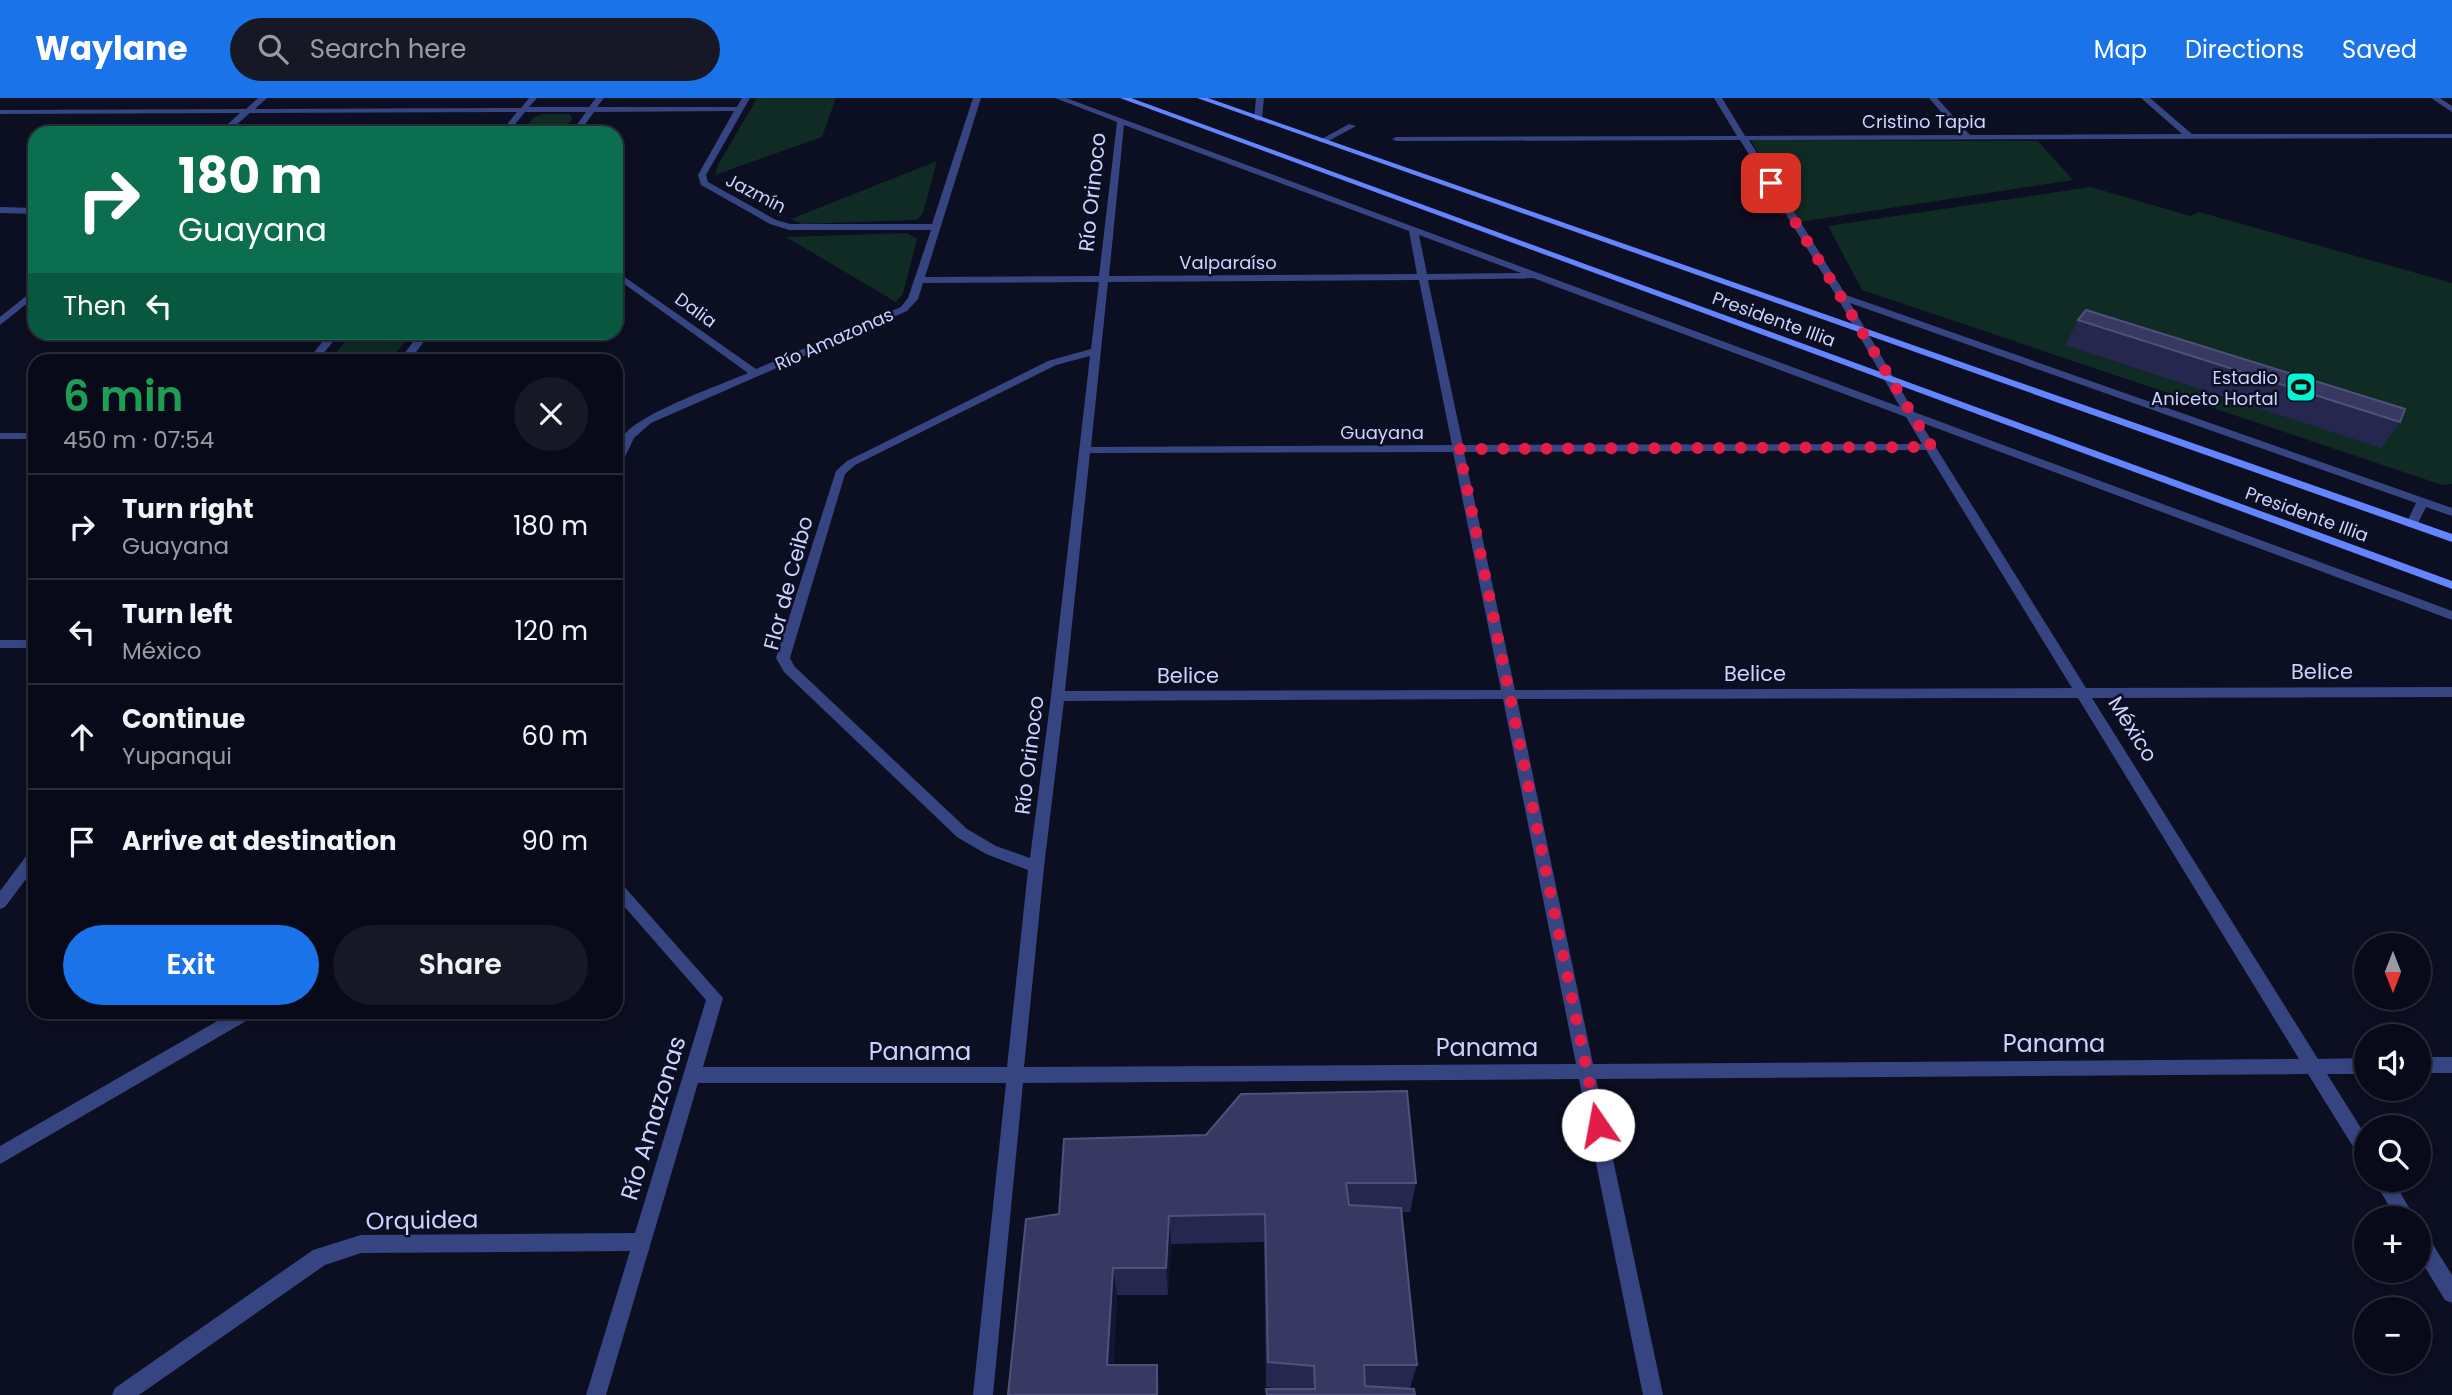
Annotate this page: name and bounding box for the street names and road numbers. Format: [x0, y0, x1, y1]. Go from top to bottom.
street label: Cristino Tapia [1862, 109, 1986, 134]
street label: Río Orinoco [1071, 131, 1113, 253]
street label: Jazmín [722, 167, 790, 219]
street label: Valparaíso [1179, 250, 1277, 275]
street label: Presidente Illia [1709, 285, 1839, 353]
street label: Dalia [670, 286, 722, 334]
street label: Río Amazonas [771, 302, 897, 376]
street label: Guayana [1340, 420, 1424, 445]
street label: Presidente Illia [2242, 480, 2372, 548]
street label: Flor de Ceibo [756, 513, 820, 653]
street label: Belice [2291, 657, 2353, 686]
street label: Belice [1724, 659, 1786, 688]
street label: Belice [1157, 661, 1219, 690]
street label: México [2101, 691, 2165, 767]
street label: Río Orinoco [1007, 694, 1051, 816]
street label: Panama [2003, 1027, 2105, 1060]
street label: Panama [1436, 1031, 1538, 1064]
street label: Río Amazonas [612, 1032, 694, 1204]
street label: Panama [869, 1035, 971, 1068]
street label: Orquidea [365, 1203, 479, 1237]

